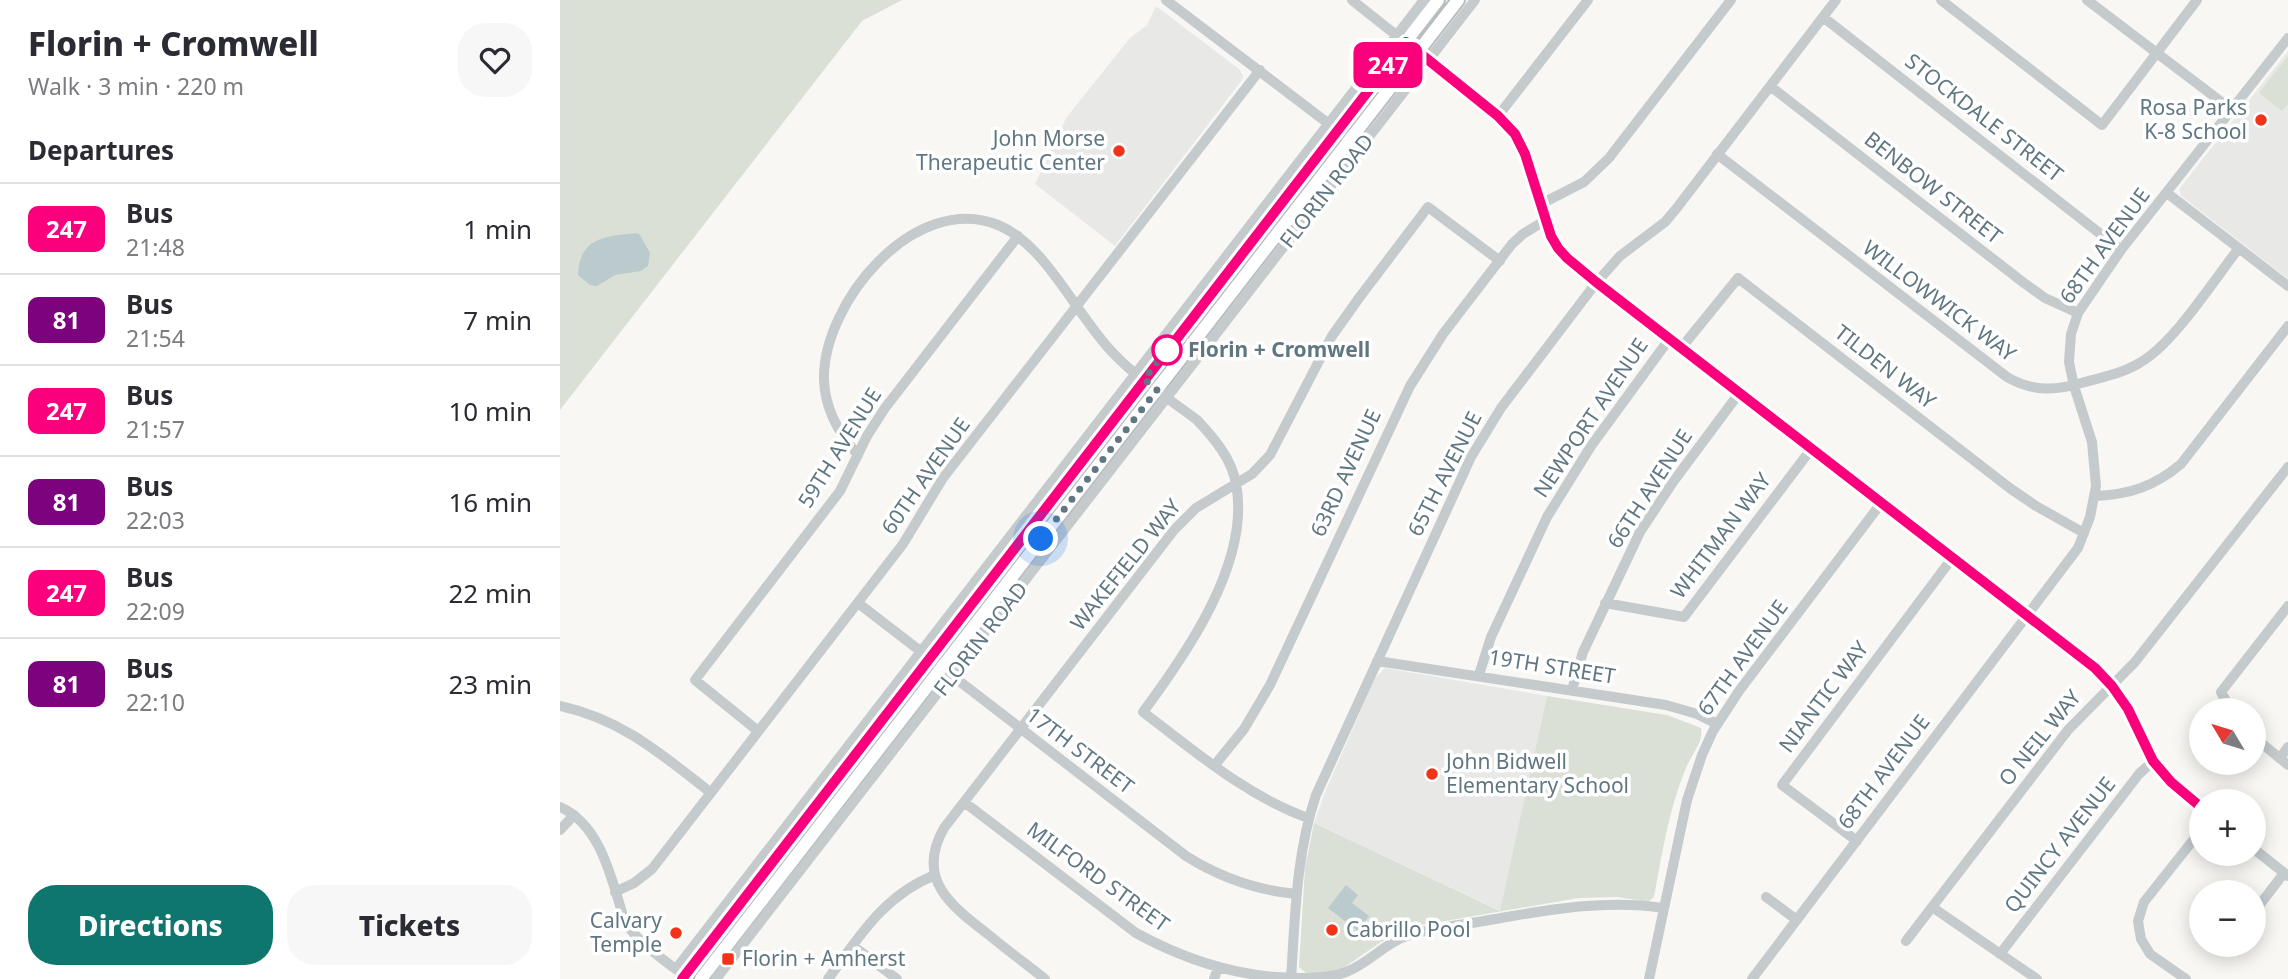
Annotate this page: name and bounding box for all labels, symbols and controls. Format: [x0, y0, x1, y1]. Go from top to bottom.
text: Florin + Cromwell [28, 21, 319, 66]
button: heart [458, 23, 532, 97]
line badge: 247 [1348, 42, 1428, 88]
street label: STOCKDALE STREET [1900, 47, 2070, 188]
text: 247 [1367, 48, 1409, 81]
text: Walk · 3 min · 220 m [28, 70, 244, 102]
place label: Rosa Parks K-8 School [2140, 93, 2247, 145]
marker: Rosa Parks K-8 School [2253, 112, 2269, 128]
place label: John Morse Therapeutic Center [916, 124, 1105, 176]
street label: BENBOW STREET [1859, 125, 2008, 250]
street label: FLORIN ROAD [1273, 128, 1380, 253]
text: Departures [28, 132, 174, 168]
marker: John Morse Therapeutic Center [1111, 143, 1127, 159]
street label: 68TH AVENUE [2053, 182, 2156, 309]
text: Bus [126, 195, 173, 231]
text: 1 min [463, 211, 532, 247]
text: 247 [46, 212, 87, 245]
text: 21:48 [126, 231, 185, 263]
street label: WILLOWWICK WAY [1857, 233, 2022, 367]
text: Bus [126, 286, 173, 322]
text: 7 min [463, 302, 532, 338]
text: 81 [53, 303, 80, 336]
street label: TILDEN WAY [1829, 318, 1942, 415]
text: 21:54 [126, 322, 185, 354]
street label: NEWPORT AVENUE [1526, 332, 1654, 502]
marker: Florin + Cromwell [1152, 335, 1182, 365]
place label: Florin + Cromwell [1188, 335, 1370, 363]
text: Bus [126, 377, 173, 413]
street label: 59TH AVENUE [791, 382, 887, 513]
text: 10 min [448, 393, 532, 429]
text: 247 [46, 394, 87, 427]
street label: 63RD AVENUE [1303, 404, 1387, 541]
street label: 65TH AVENUE [1401, 406, 1488, 541]
street label: 60TH AVENUE [875, 411, 976, 539]
text: 21:57 [126, 413, 185, 445]
street label: 66TH AVENUE [1600, 424, 1698, 553]
street label: WHITMAN WAY [1664, 467, 1777, 604]
text: Bus [126, 468, 173, 504]
text: 16 min [448, 484, 532, 520]
text: 81 [53, 485, 80, 518]
street label: WAKEFIELD WAY [1064, 493, 1187, 636]
text: 22:03 [126, 504, 185, 536]
your location [1023, 521, 1058, 556]
text: Bus [126, 559, 173, 595]
text: 22 min [448, 575, 532, 611]
text: 247 [46, 576, 87, 609]
street label: FLORIN ROAD [927, 576, 1034, 701]
street label: 67TH AVENUE [1691, 594, 1794, 721]
text: 22:09 [126, 595, 185, 627]
street label: NIANTIC WAY [1772, 635, 1874, 758]
street label: 19TH STREET [1487, 642, 1618, 690]
text: Bus [126, 650, 173, 686]
text: 23 min [448, 666, 532, 702]
text: 81 [53, 667, 80, 700]
street label: O NEIL WAY [1992, 683, 2087, 791]
text: 22:10 [126, 686, 185, 718]
north arrow [2189, 698, 2266, 775]
map controls [2189, 698, 2266, 957]
street label: 17TH STREET [1021, 700, 1140, 800]
street label: 68TH AVENUE [1831, 708, 1935, 834]
place label: John Bidwell Elementary School [1444, 747, 1629, 799]
marker: John Bidwell Elementary School [1424, 766, 1440, 782]
street label: QUINCY AVENUE [1997, 771, 2121, 918]
button: + [2189, 789, 2266, 866]
street label: MILFORD STREET [1022, 815, 1176, 938]
button: − [2189, 880, 2266, 957]
button: Directions [28, 885, 273, 965]
button: Tickets [287, 885, 532, 965]
place label: Calvary Temple [590, 906, 662, 958]
place label: Cabrillo Pool [1346, 915, 1471, 943]
marker: Cabrillo Pool [1324, 922, 1340, 938]
marker: Calvary Temple [668, 925, 684, 941]
place label: Florin + Amherst [742, 944, 906, 972]
marker: Florin + Amherst [720, 951, 736, 967]

